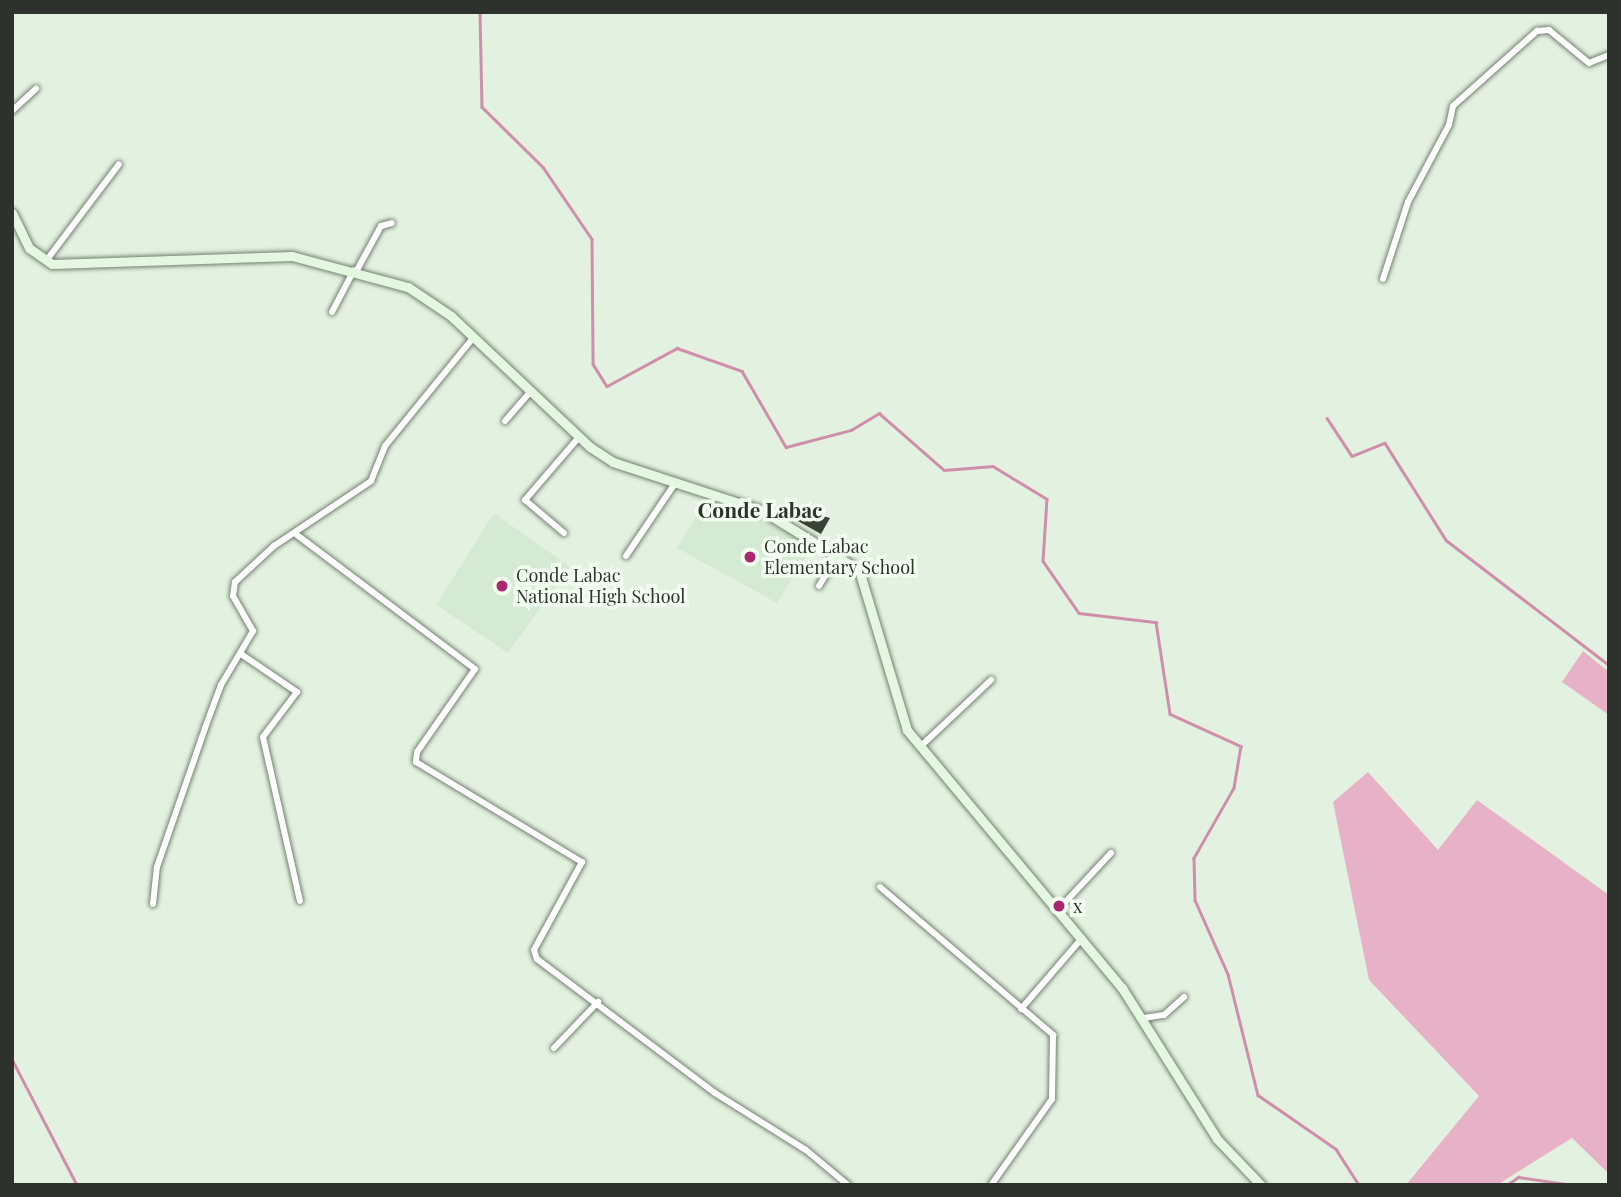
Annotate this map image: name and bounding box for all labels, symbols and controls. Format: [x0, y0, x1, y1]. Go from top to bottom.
district label: Conde Labac [698, 496, 822, 522]
place label: Conde Labac Elementary School [764, 536, 916, 578]
marker: Conde Labac Elementary School [742, 549, 758, 565]
place label: Conde Labac National High School [516, 565, 685, 608]
marker: Conde Labac National High School [494, 578, 510, 594]
place label: x [1073, 895, 1082, 917]
marker: x [1051, 898, 1067, 914]

